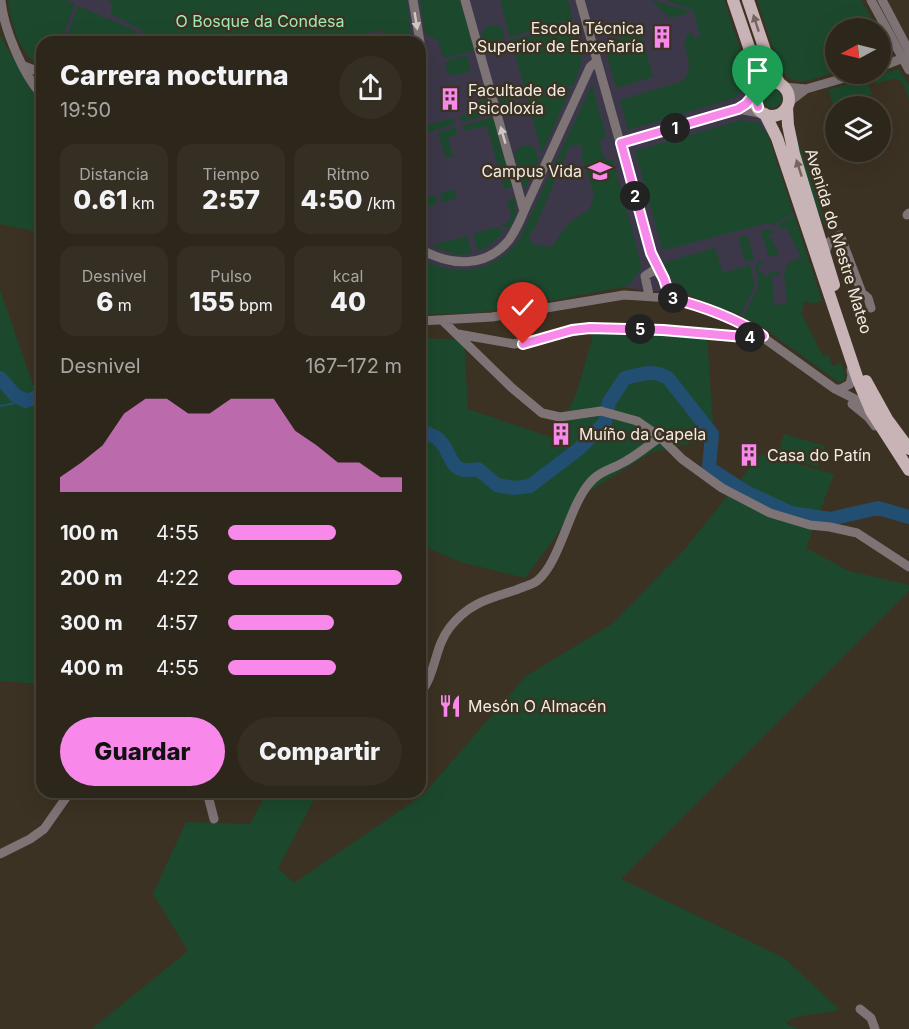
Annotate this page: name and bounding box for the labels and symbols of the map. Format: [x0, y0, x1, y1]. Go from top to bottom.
park label: O Bosque da Condesa [176, 11, 344, 31]
one-way arrow [412, 12, 421, 31]
one-way arrow [751, 14, 760, 32]
place label: Escola Técnica Superior de Enxeñaría [477, 18, 644, 56]
north arrow [825, 18, 891, 84]
building icon: Escola Técnica Superior de Enxeñaría [649, 24, 675, 50]
pin [732, 45, 783, 107]
place label: Facultade de Psicoloxía [468, 80, 566, 118]
building icon: Facultade de Psicoloxía [437, 86, 463, 112]
pin: 1 [660, 113, 690, 143]
one-way arrow [498, 126, 507, 144]
street label: Avenida do Mestre Mateo [801, 146, 877, 336]
school or university icon: Campus Vida [587, 158, 613, 184]
one-way arrow [793, 159, 803, 177]
place label: Campus Vida [481, 161, 582, 181]
pin: 2 [620, 181, 650, 211]
pin [497, 282, 548, 344]
pin: 3 [658, 283, 688, 313]
pin: 5 [625, 314, 655, 344]
pin: 4 [735, 322, 765, 352]
building icon: Muíño da Capela [548, 421, 574, 447]
place label: Muíño da Capela [579, 424, 706, 444]
building icon: Casa do Patín [736, 442, 762, 468]
place label: Casa do Patín [767, 445, 871, 465]
restaurant icon: Mesón O Almacén [437, 693, 463, 719]
place label: Mesón O Almacén [468, 696, 606, 716]

